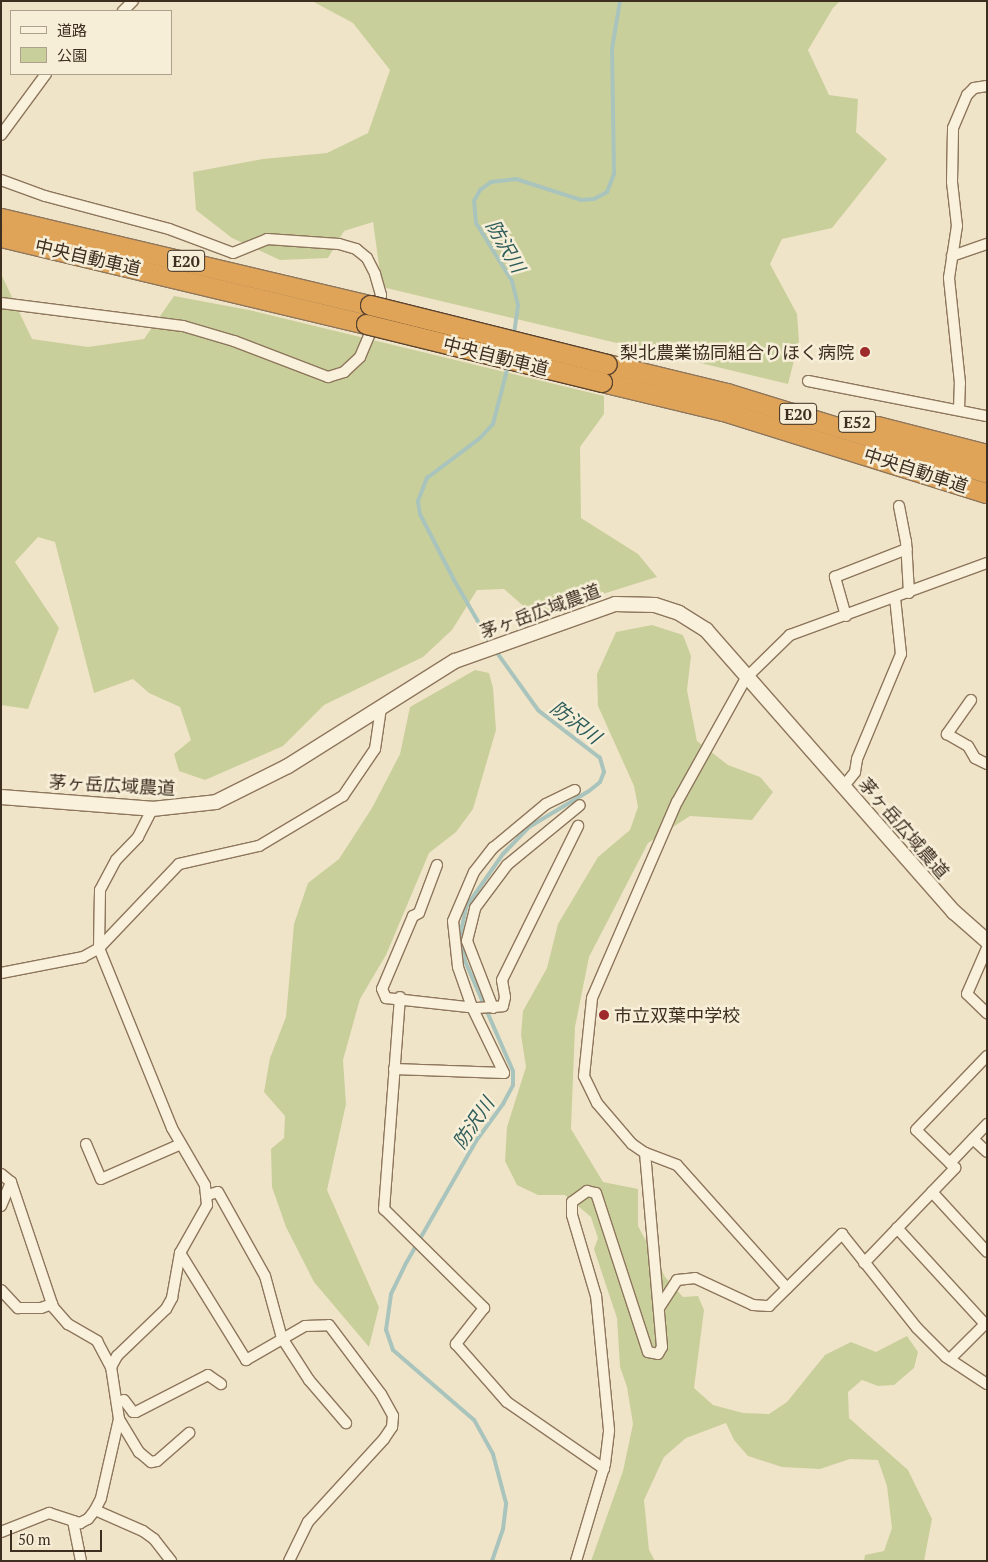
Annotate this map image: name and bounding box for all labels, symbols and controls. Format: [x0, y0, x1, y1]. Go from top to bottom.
legend [10, 10, 172, 75]
text: 道路 [57, 20, 87, 40]
text: 公園 [57, 45, 87, 65]
water label: 防沢川 [482, 216, 530, 276]
street label: 中央自動車道 [33, 234, 143, 280]
road number: E20 [166, 248, 206, 274]
street label: 中央自動車道 [441, 332, 551, 380]
place label: 梨北農業協同組合りほく病院 [620, 341, 854, 363]
marker: 梨北農業協同組合りほく病院 [858, 345, 872, 359]
road number: E20 [778, 400, 818, 428]
road number: E52 [837, 408, 877, 436]
street label: 中央自動車道 [861, 443, 971, 497]
street label: 茅ヶ岳広域農道 [477, 579, 603, 643]
water label: 防沢川 [546, 696, 606, 748]
street label: 茅ヶ岳広域農道 [49, 771, 175, 799]
street label: 茅ヶ岳広域農道 [855, 773, 953, 883]
place label: 市立双葉中学校 [614, 1004, 740, 1026]
marker: 市立双葉中学校 [598, 1009, 610, 1021]
water label: 防沢川 [448, 1093, 498, 1153]
scale bar [12, 1520, 105, 1552]
text: 50 m [18, 1529, 51, 1549]

